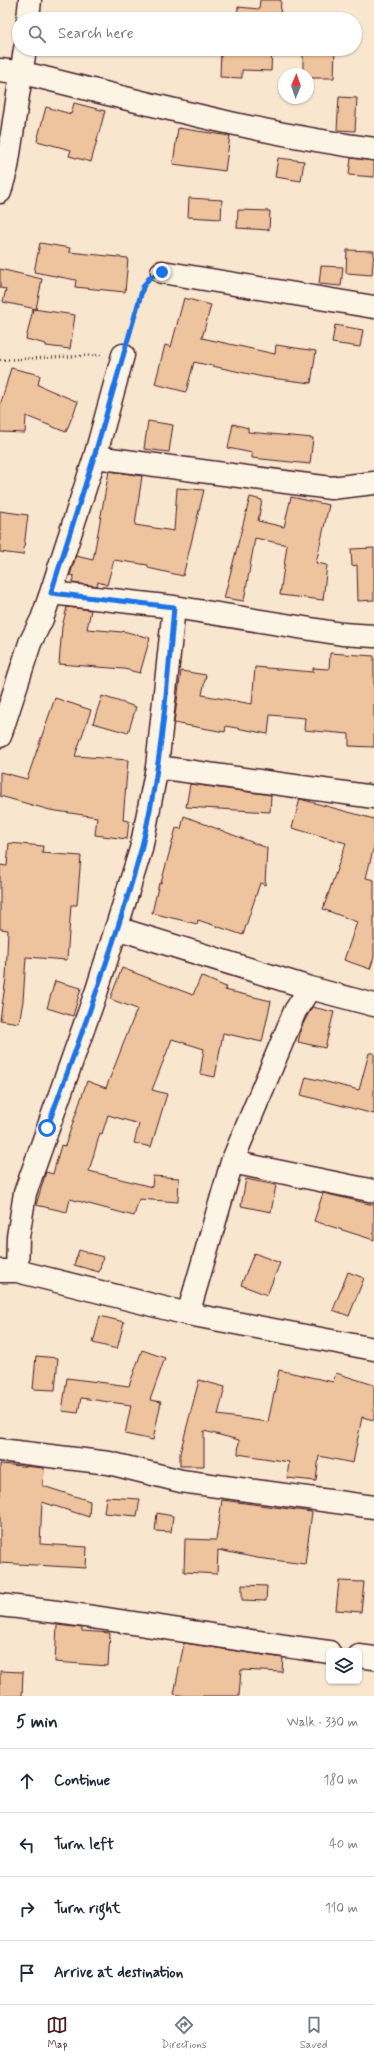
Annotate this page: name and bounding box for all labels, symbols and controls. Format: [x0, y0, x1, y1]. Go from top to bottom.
search box [12, 12, 362, 56]
icon: search [26, 23, 48, 45]
text: Search here [58, 24, 134, 44]
north arrow [278, 68, 314, 104]
route end [153, 263, 171, 281]
route start [38, 1119, 56, 1137]
map controls [326, 1648, 362, 1684]
button: layers [326, 1648, 362, 1684]
text: 5 min [16, 1711, 58, 1733]
text: Walk · 330 m [287, 1714, 358, 1731]
icon: ahead [16, 1770, 38, 1792]
text: Continue [54, 1771, 110, 1791]
text: 180 m [323, 1772, 358, 1789]
icon: left [16, 1834, 38, 1856]
text: Turn left [54, 1835, 114, 1855]
text: 40 m [329, 1836, 358, 1853]
icon: right [16, 1898, 38, 1920]
text: Turn right [54, 1899, 121, 1919]
text: 110 m [325, 1900, 358, 1917]
icon: arrive [16, 1962, 38, 1984]
text: Arrive at destination [54, 1963, 183, 1983]
tab: Map [46, 2014, 68, 2052]
tab: Directions [161, 2014, 207, 2052]
tab: Saved [300, 2014, 327, 2052]

